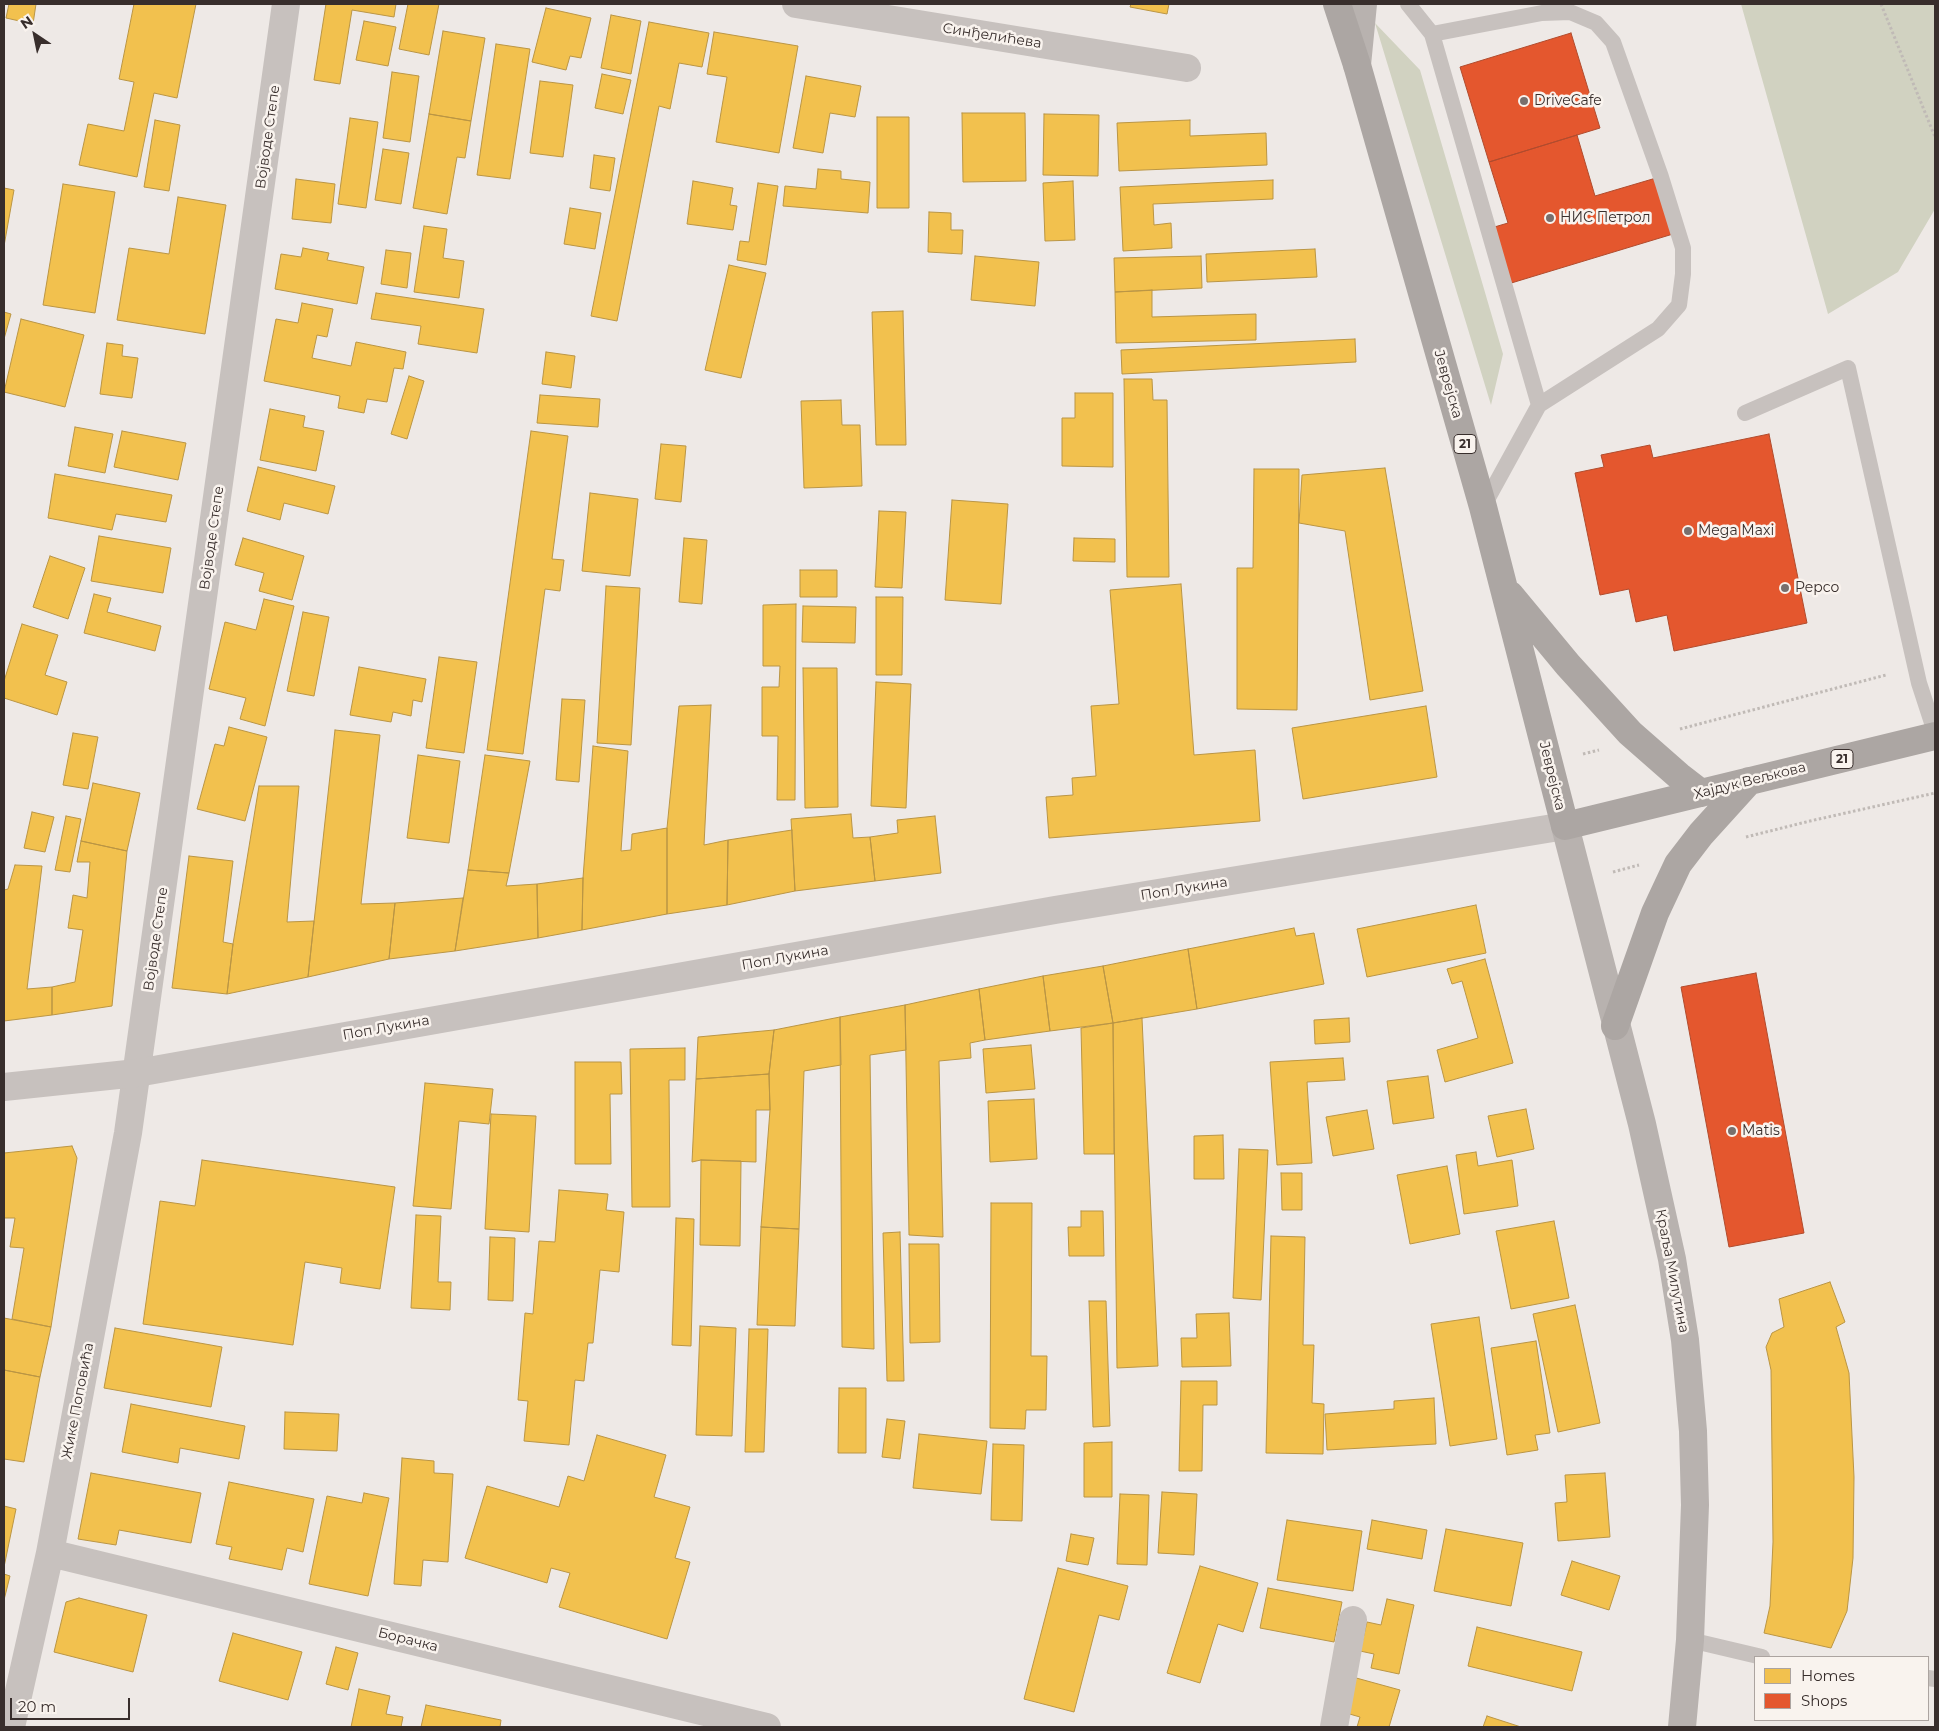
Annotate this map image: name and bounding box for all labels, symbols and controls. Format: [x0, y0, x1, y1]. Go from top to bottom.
north arrow [10, 10, 60, 60]
text: N [17, 12, 36, 33]
street label: Синђелићева [941, 20, 1043, 52]
street label: Војводе Степе [252, 84, 284, 190]
place label: DriveCafe [1534, 93, 1602, 109]
marker: DriveCafe [1518, 95, 1530, 107]
place label: НИС Петрол [1560, 210, 1651, 226]
marker: НИС Петрол [1544, 212, 1556, 224]
street label: Јеврејска [1430, 348, 1466, 420]
road number: 21 [1454, 434, 1476, 454]
street label: Војводе Степе [196, 485, 228, 591]
place label: Mega Maxi [1698, 523, 1774, 539]
marker: Mega Maxi [1682, 525, 1694, 537]
place label: Pepco [1795, 580, 1839, 596]
marker: Pepco [1779, 582, 1791, 594]
street label: Јеврејска [1535, 740, 1569, 812]
road number: 21 [1831, 750, 1853, 769]
street label: Хајдук Вељкова [1692, 759, 1808, 803]
street label: Поп Лукина [1139, 874, 1229, 904]
street label: Војводе Степе [140, 886, 172, 992]
street label: Поп Лукина [740, 942, 830, 974]
street label: Поп Лукина [341, 1012, 431, 1044]
place label: Matis [1742, 1123, 1780, 1139]
marker: Matis [1726, 1125, 1738, 1137]
street label: Краља Милутина [1652, 1208, 1692, 1334]
street label: Жике Поповића [58, 1341, 98, 1461]
street label: Борачка [376, 1624, 440, 1656]
legend [1754, 1656, 1929, 1721]
text: Homes [1801, 1666, 1855, 1685]
scale bar [12, 1688, 132, 1720]
text: Shops [1801, 1691, 1847, 1710]
text: 20 m [18, 1697, 56, 1716]

